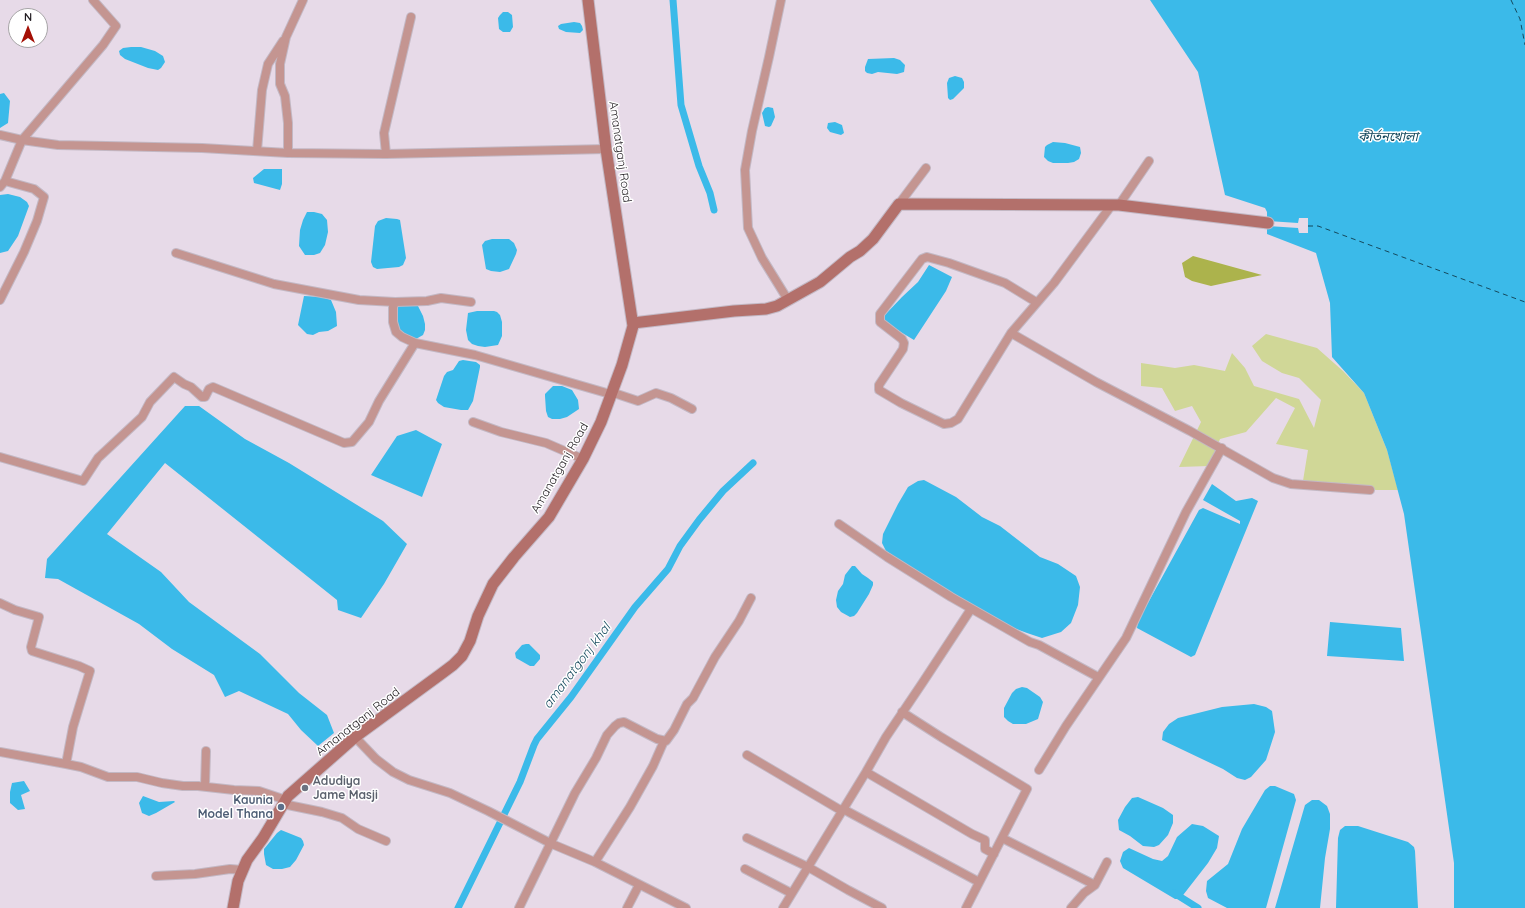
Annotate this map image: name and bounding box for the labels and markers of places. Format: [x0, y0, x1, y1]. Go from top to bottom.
place label: Adudiya Jame Masji [313, 774, 378, 802]
marker: Adudiya Jame Masji [300, 783, 310, 793]
place label: Kaunia Model Thana [198, 793, 273, 821]
marker: Kaunia Model Thana [276, 802, 286, 812]

